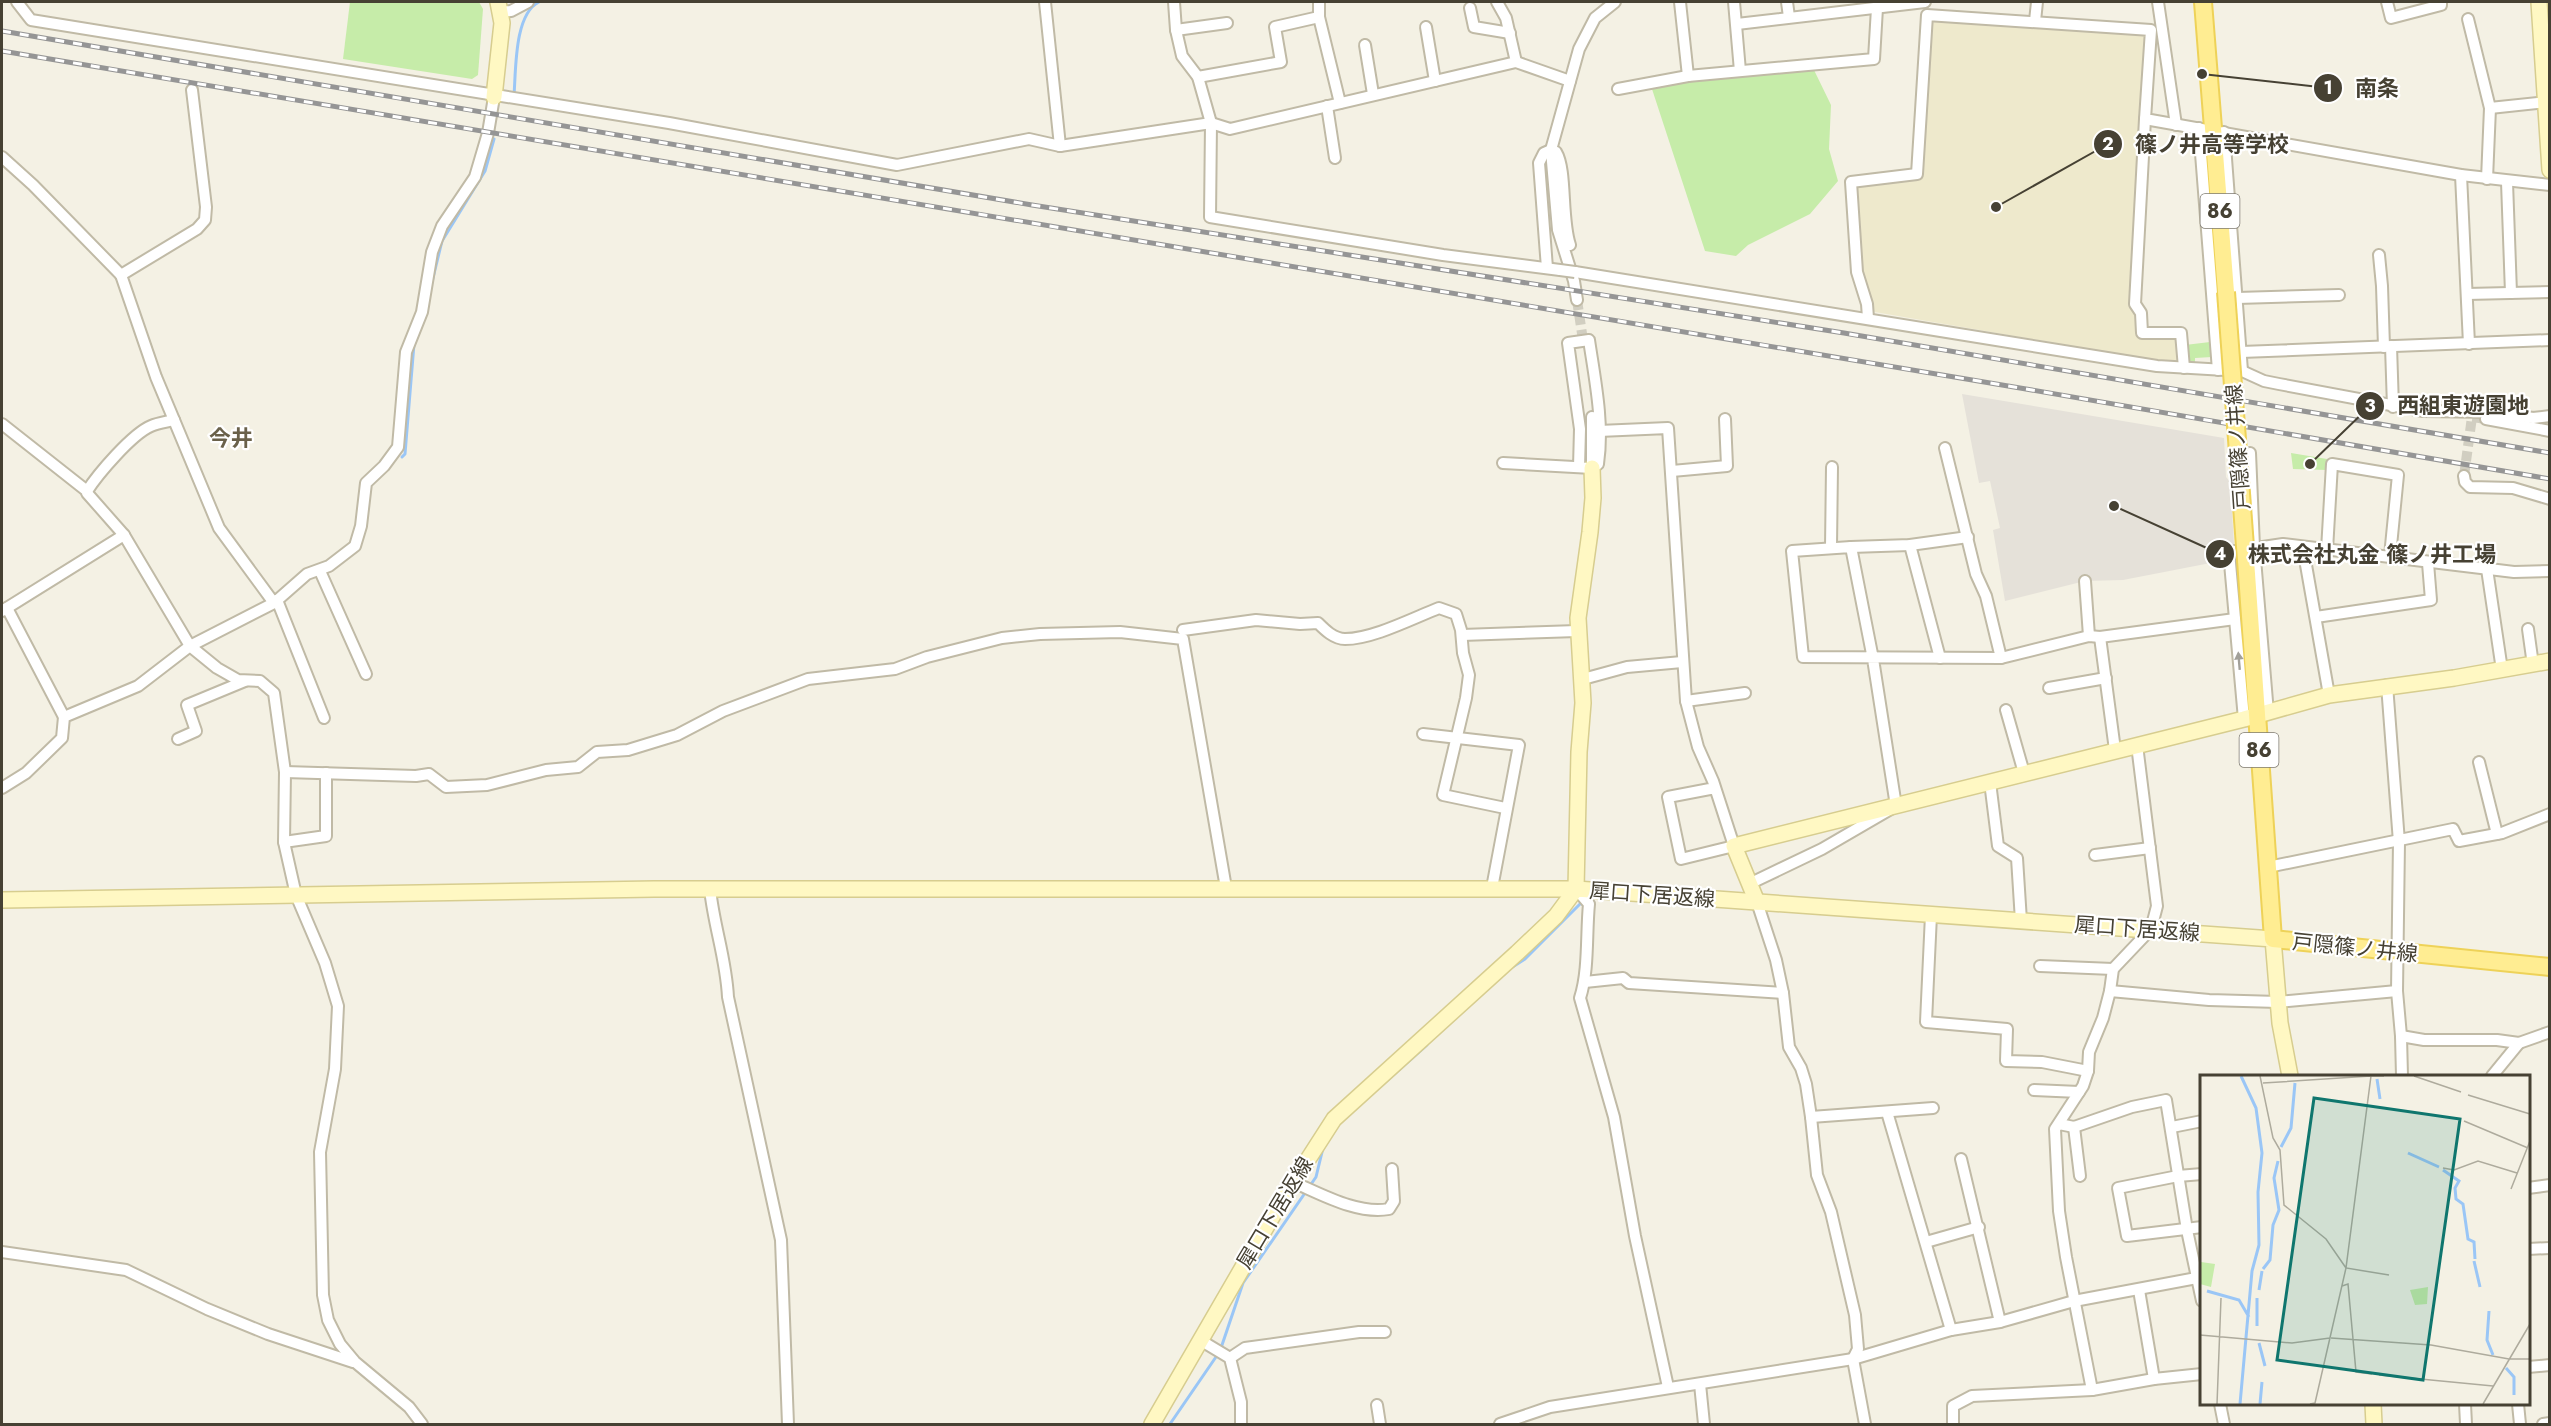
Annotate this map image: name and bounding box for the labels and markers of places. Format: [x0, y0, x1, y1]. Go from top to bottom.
callout: 南条 [2313, 68, 2411, 108]
callout: 篠ノ井高等学校 [2093, 124, 2301, 164]
callout: 西組東遊園地 [2355, 386, 2541, 426]
callout: 株式会社丸金 篠ノ井工場 [2205, 534, 2508, 574]

